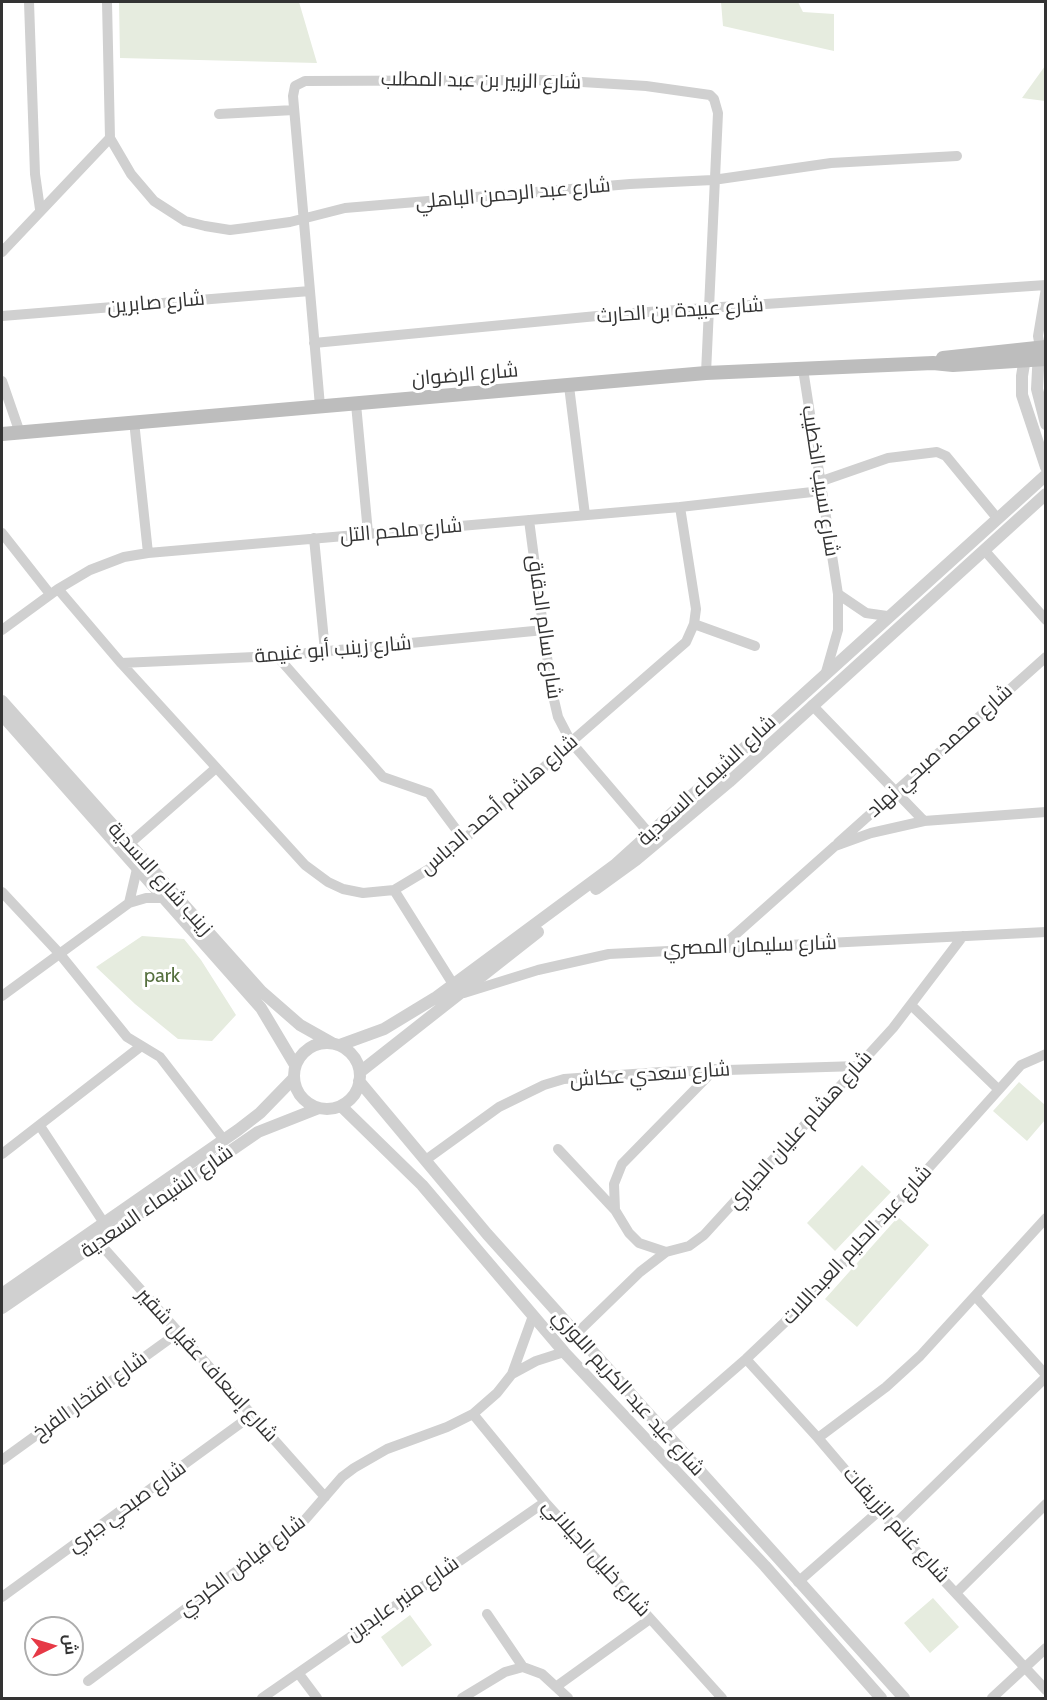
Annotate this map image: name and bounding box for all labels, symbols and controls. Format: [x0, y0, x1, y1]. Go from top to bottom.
street label: شارع الزبير بن عبد المطلب [381, 67, 581, 95]
street label: شارع عبد الرحمن الباهلي [414, 174, 612, 214]
street label: شارع صابرين [106, 287, 206, 319]
street label: شارع عبيدة بن الحارث [596, 293, 764, 329]
street label: شارع الرضوان [411, 358, 519, 392]
street label: شارع نسيب الخطيب [796, 404, 844, 558]
street label: شارع ملحم التل [339, 514, 463, 548]
street label: شارع سالم الدقاق [522, 553, 566, 701]
street label: شارع زينب أبو غنيمة [253, 631, 413, 669]
street label: شارع محمد صبحي نهاد [862, 679, 1018, 823]
street label: شارع الشيماء السعدية [633, 711, 781, 851]
street label: شارع هاشم أحمد الدباس [415, 730, 583, 880]
street label: زينب شارع الاسدية [103, 817, 217, 941]
street label: شارع سليمان المصري [663, 931, 837, 961]
park label: park [144, 964, 180, 988]
street label: شارع هشام عليان الحياري [723, 1046, 877, 1214]
street label: شارع سعدي عكاش [569, 1057, 731, 1093]
street label: شارع الشيماء السعدية [76, 1140, 238, 1264]
street label: شارع عبد الحليم العبداللات [777, 1160, 937, 1330]
street label: شارع إسعاف عقيل شقير [131, 1283, 283, 1447]
street label: شارع عيد عبد الكريم اللوزي [547, 1305, 709, 1481]
street label: شارع افتخار الفرخ [28, 1346, 152, 1446]
street label: شارع صبحي جبري [63, 1456, 191, 1558]
street label: شارع غانم الزريقات [838, 1462, 954, 1588]
street label: شارع خليل الجيلاني [537, 1494, 655, 1622]
street label: شارع فياض الكردي [174, 1510, 310, 1622]
street label: شارع منير عابدين [342, 1551, 464, 1647]
north arrow [24, 1616, 84, 1676]
text: ش [60, 1634, 81, 1656]

